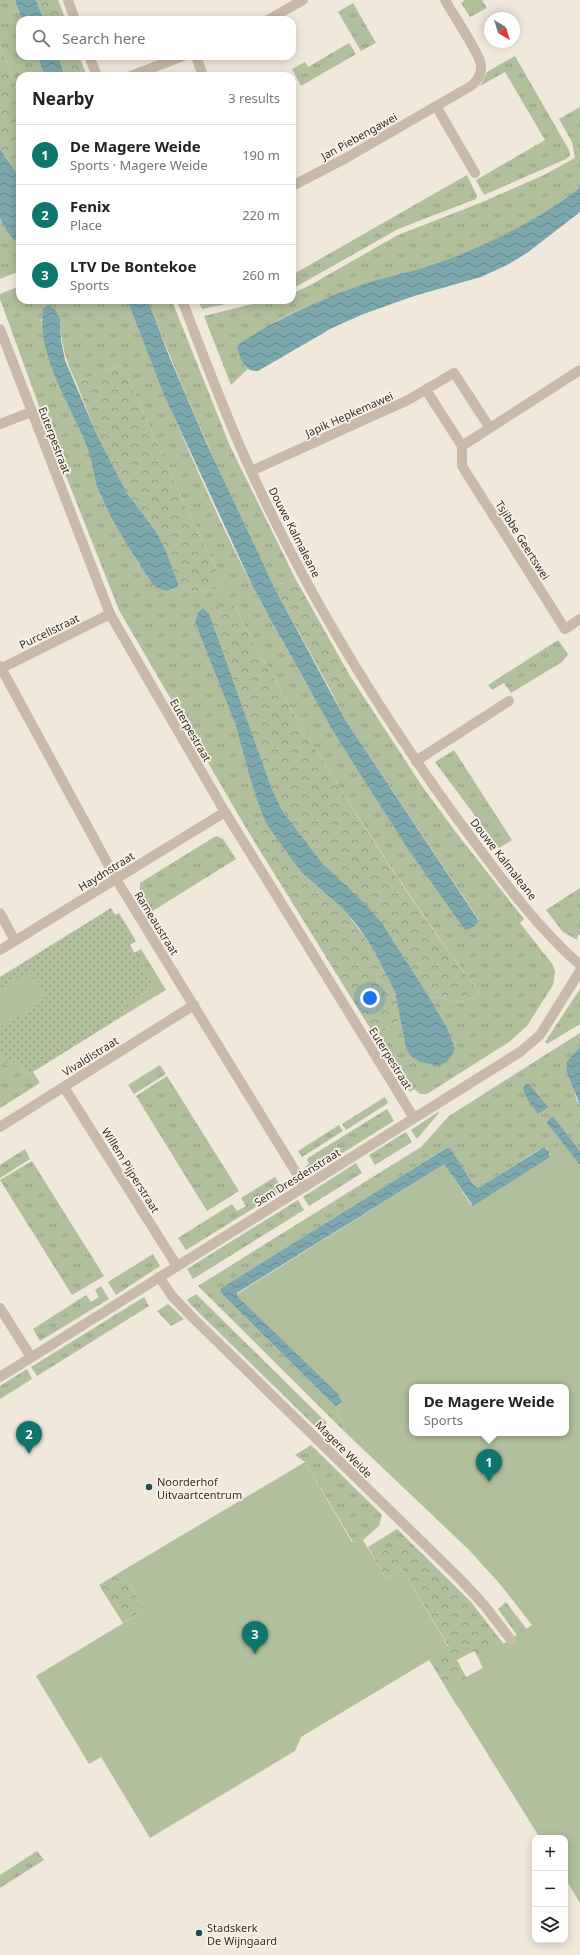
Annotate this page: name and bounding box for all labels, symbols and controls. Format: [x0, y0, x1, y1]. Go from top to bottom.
north arrow [484, 12, 520, 48]
search box [16, 16, 296, 60]
icon: search [30, 27, 52, 49]
text: Search here [62, 28, 145, 48]
text: Nearby [32, 87, 94, 110]
text: 3 results [228, 89, 280, 107]
street label: Jan Piebengawei [317, 109, 400, 164]
text: De Magere Weide [70, 136, 201, 156]
text: 1 [41, 146, 49, 164]
text: 190 m [242, 146, 280, 164]
text: Sports · Magere Weide [70, 156, 208, 174]
text: Fenix [70, 196, 110, 216]
text: 2 [41, 206, 49, 224]
text: 220 m [242, 206, 280, 224]
text: Place [70, 216, 102, 234]
text: LTV De Bontekoe [70, 256, 196, 276]
text: 3 [41, 266, 49, 284]
text: 260 m [242, 266, 280, 284]
text: Sports [70, 276, 109, 294]
street label: Japik Hepkemawei [302, 388, 395, 441]
street label: Euterpestraat [35, 404, 75, 476]
street label: Douwe Kalmaleane [266, 484, 324, 580]
street label: Tsjibbe Geertswei [493, 497, 553, 583]
street label: Purcellstraat [17, 610, 81, 652]
street label: Euterpestraat [167, 696, 215, 764]
street label: Douwe Kalmaleane [467, 815, 541, 903]
street label: Haydnstraat [75, 848, 137, 894]
street label: Rameaustraat [131, 888, 183, 958]
your location [360, 988, 380, 1008]
street label: Euterpestraat [366, 1024, 416, 1092]
street label: Vivaldistraat [59, 1033, 121, 1079]
street label: Willem Pijperstraat [99, 1125, 163, 1215]
street label: Sem Dresdenstraat [251, 1144, 343, 1210]
popup [409, 1384, 569, 1436]
text: De Magere Weide [424, 1391, 554, 1411]
text: Sports [424, 1411, 463, 1429]
street label: Magere Weide [312, 1417, 376, 1481]
pin: 2 [16, 1421, 42, 1454]
pin: 1 [476, 1449, 502, 1482]
place label: Noorderhof Uitvaartcentrum [157, 1474, 242, 1502]
marker: Noorderhof Uitvaartcentrum [144, 1482, 154, 1492]
pin: 3 [242, 1621, 268, 1654]
map controls [532, 1835, 568, 1943]
button: + [532, 1835, 568, 1871]
button: − [532, 1871, 568, 1907]
button: layers [532, 1907, 568, 1943]
place label: Stadskerk De Wijngaard [207, 1920, 277, 1948]
marker: Stadskerk De Wijngaard [194, 1928, 204, 1938]

